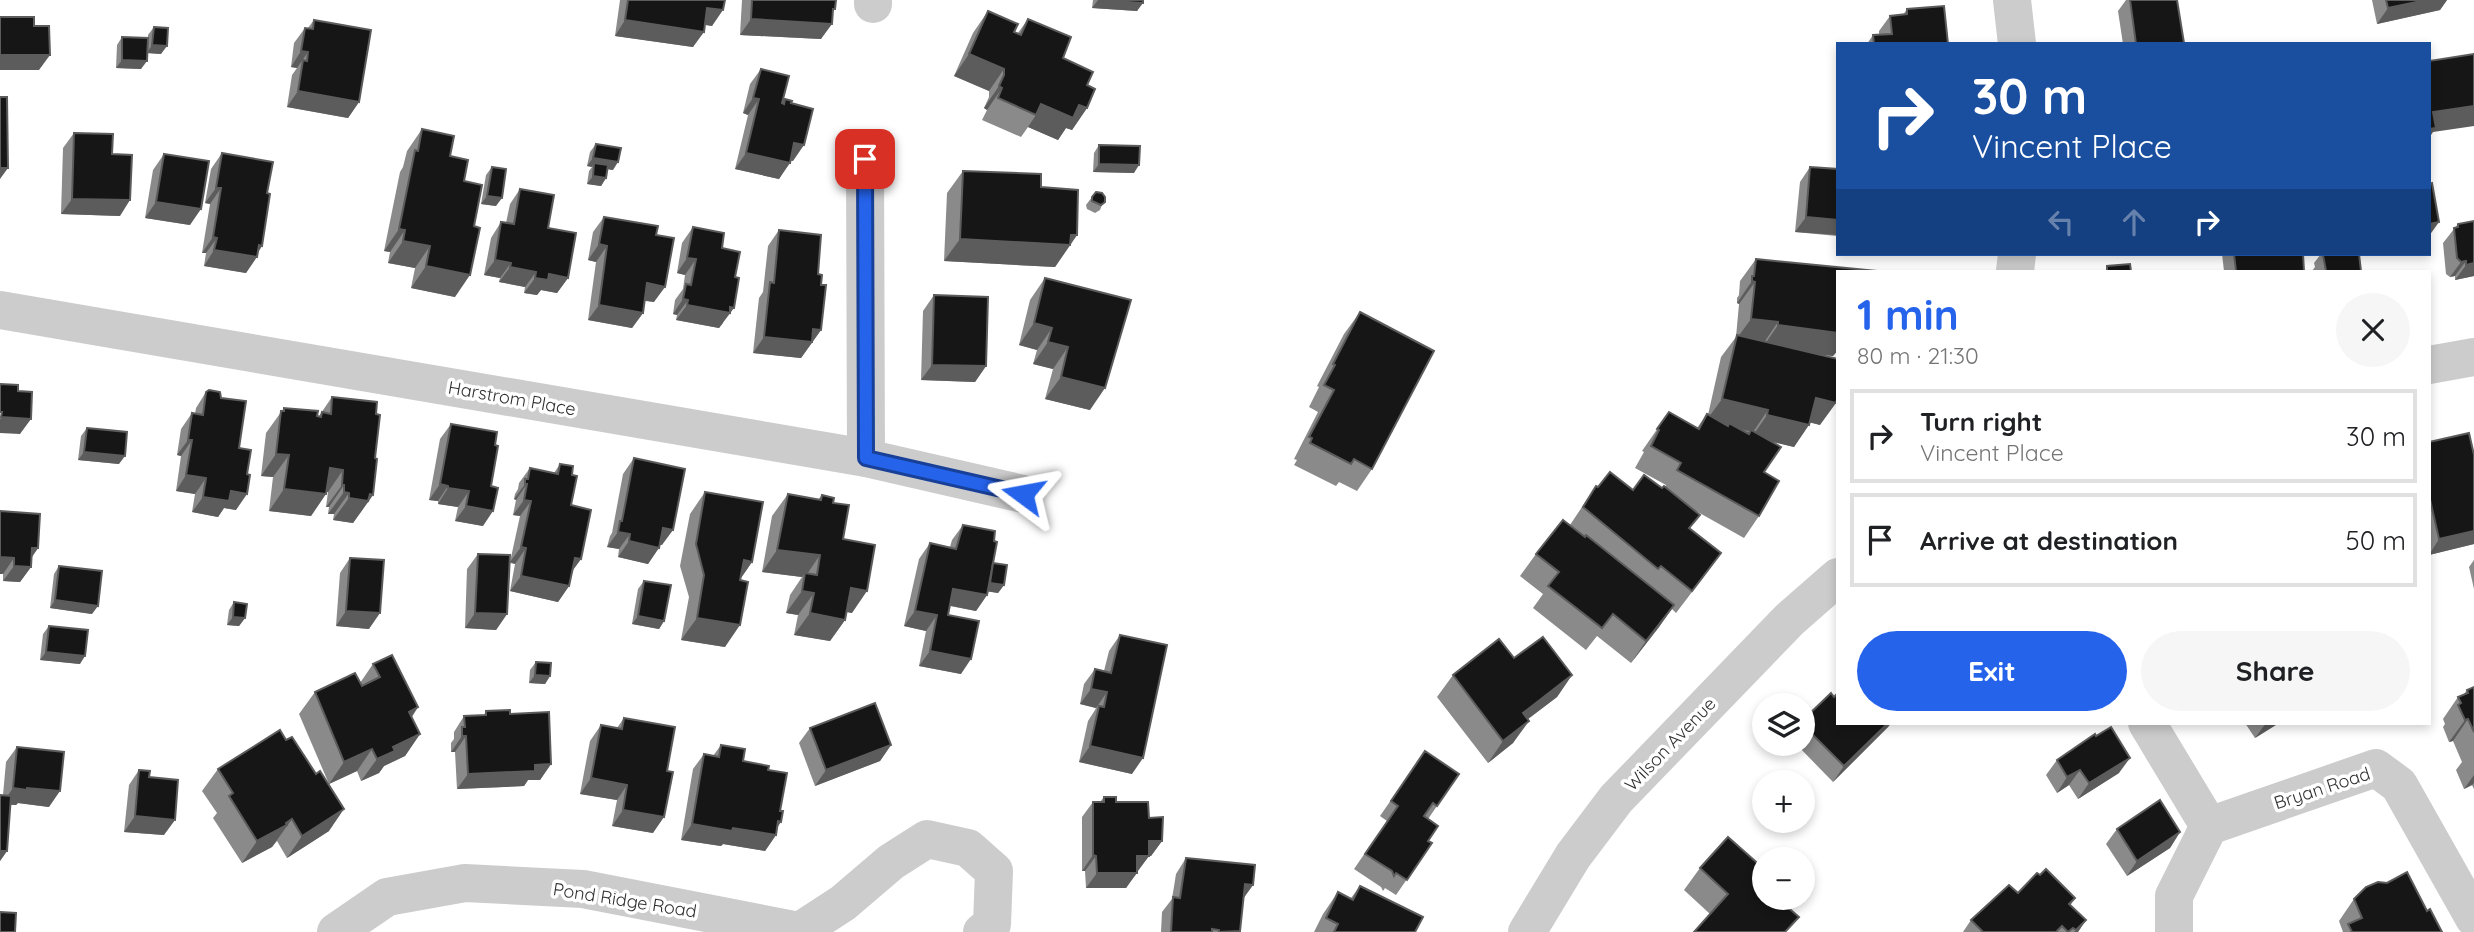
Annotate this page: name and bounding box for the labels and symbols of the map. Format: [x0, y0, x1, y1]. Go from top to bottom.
pin [835, 129, 895, 189]
street label: Harstrom Place [446, 375, 578, 421]
position arrow [986, 457, 1060, 531]
street label: Wilson Avenue [1619, 692, 1721, 796]
street label: Bryan Road [2271, 762, 2373, 814]
street label: Pond Ridge Road [552, 877, 698, 923]

